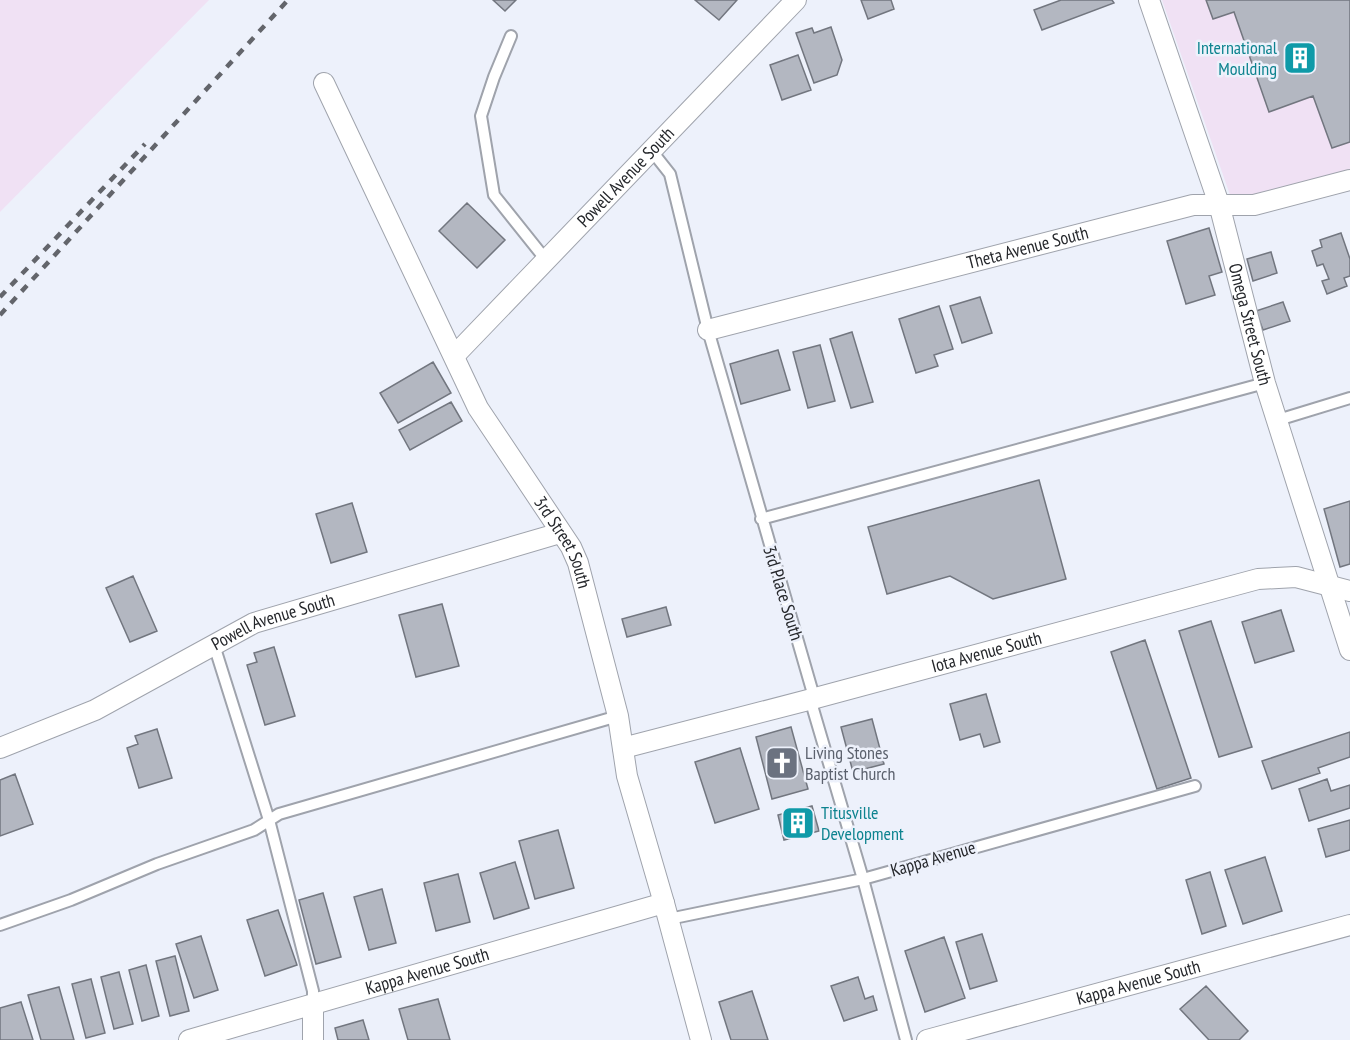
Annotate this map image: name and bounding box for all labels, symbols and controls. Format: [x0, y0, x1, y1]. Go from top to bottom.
place label: International Moulding [1197, 36, 1278, 80]
building icon: International Moulding [1282, 40, 1318, 76]
street label: Powell Avenue South [572, 122, 679, 232]
street label: Theta Avenue South [964, 220, 1091, 274]
street label: Omega Street South [1224, 261, 1277, 388]
street label: 3rd Street South [529, 491, 596, 591]
street label: 3rd Place South [758, 543, 809, 643]
street label: Powell Avenue South [207, 588, 337, 655]
street label: Iota Avenue South [929, 626, 1044, 677]
place label: Living Stones Baptist Church [805, 741, 895, 785]
church icon: Living Stones Baptist Church [764, 745, 800, 781]
place label: Titusville Development [821, 801, 904, 845]
building icon: Titusville Development [780, 805, 816, 841]
street label: Kappa Avenue [888, 835, 978, 882]
street label: Kappa Avenue South [363, 942, 492, 1000]
street label: Kappa Avenue South [1074, 954, 1203, 1010]

